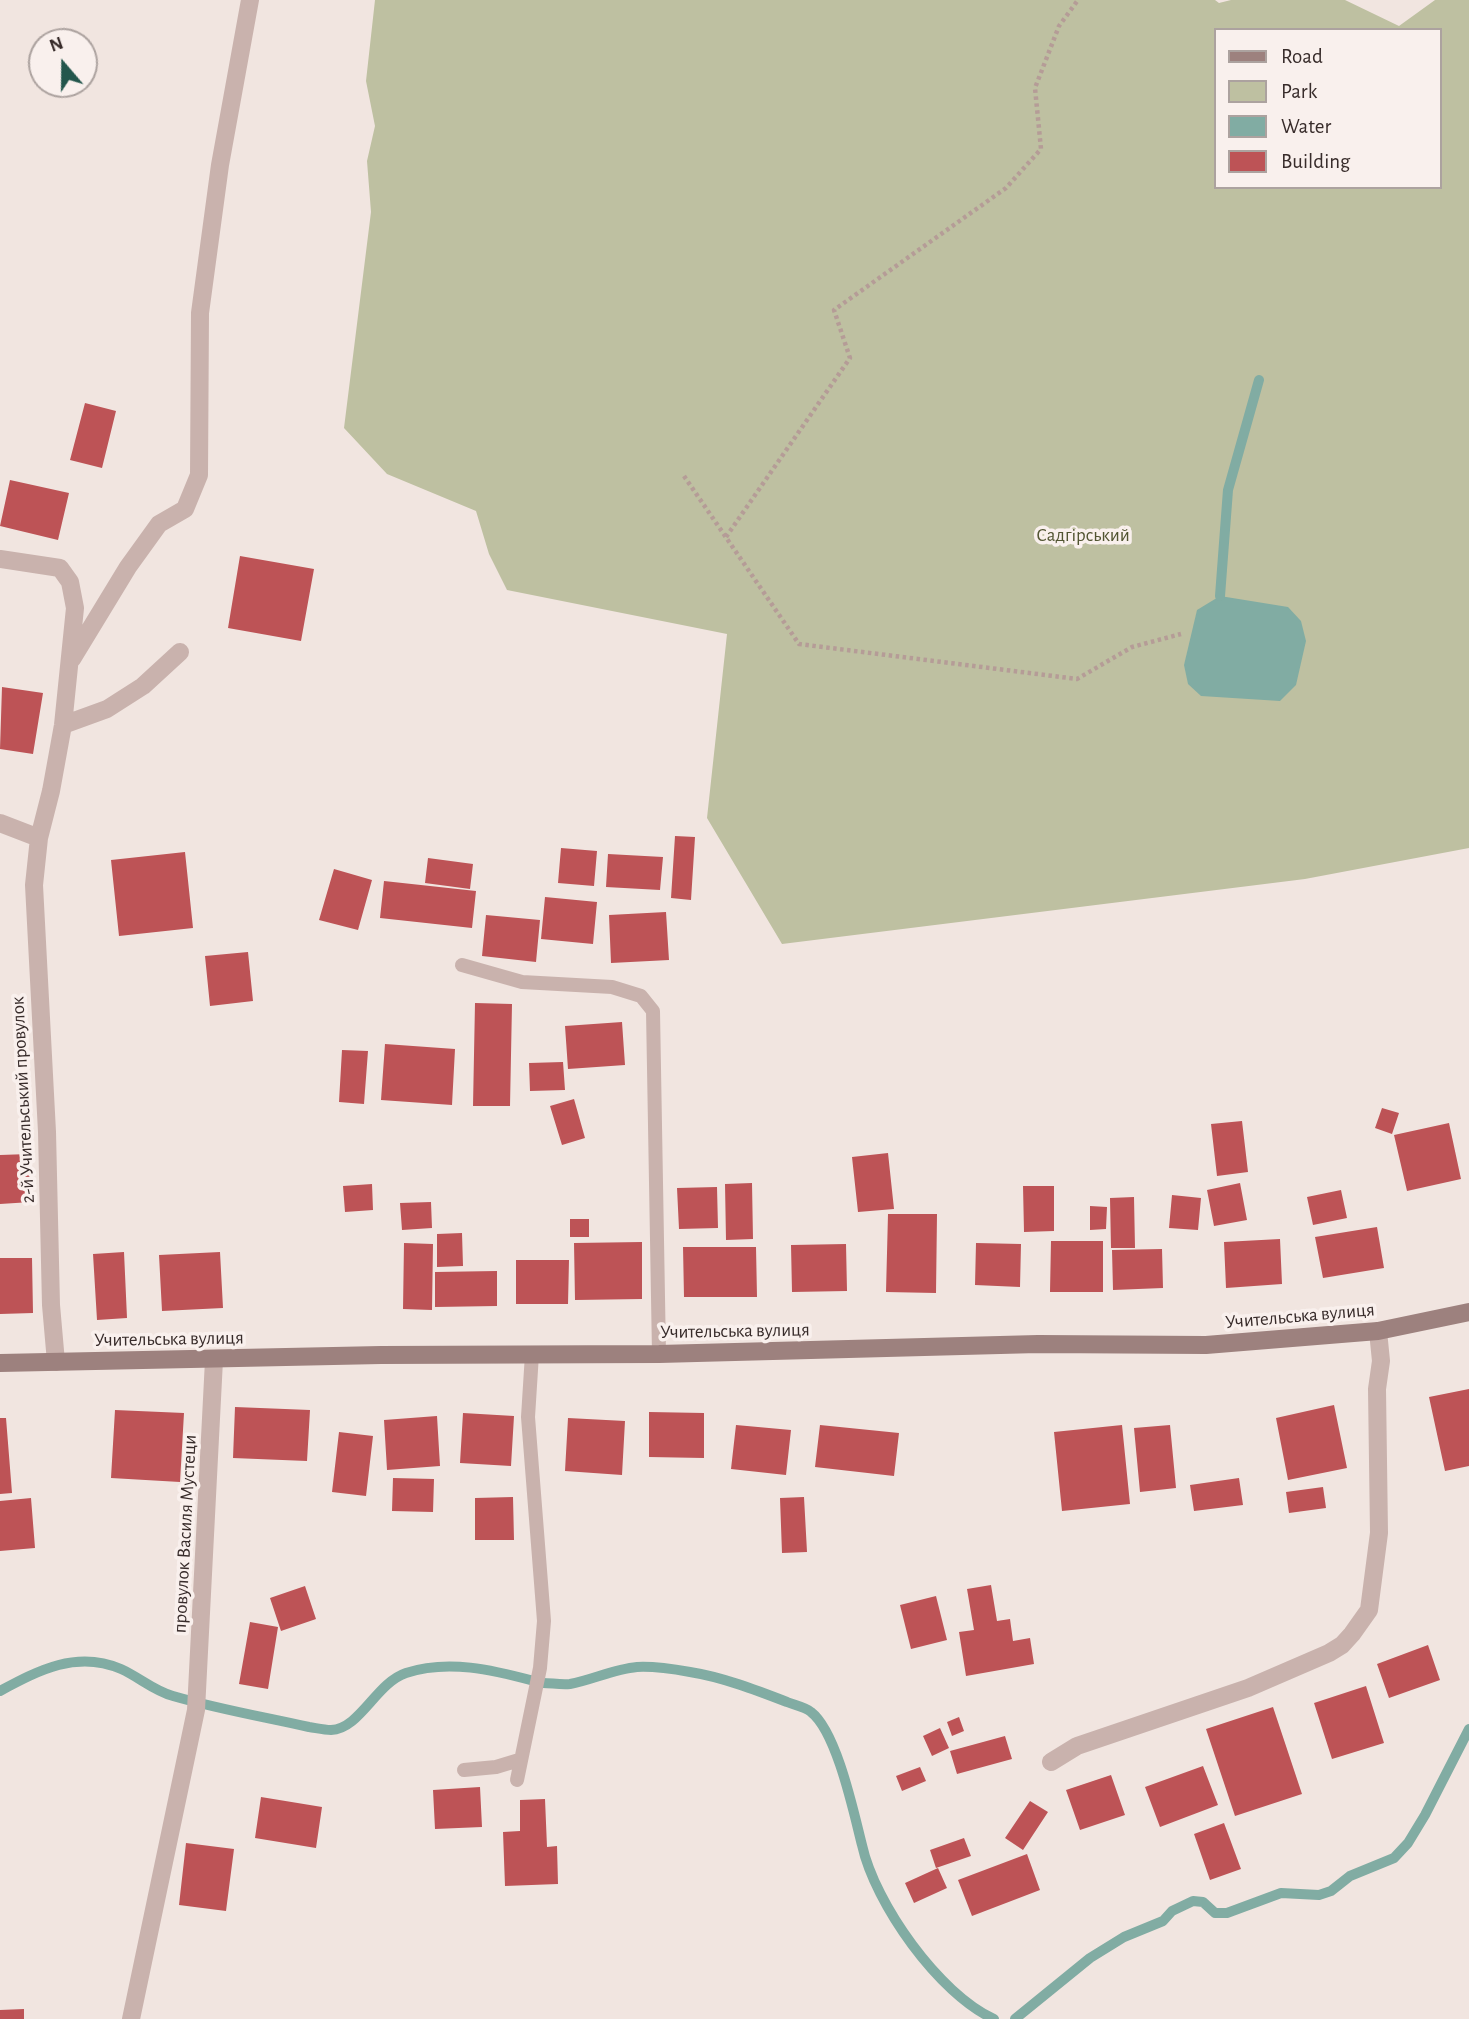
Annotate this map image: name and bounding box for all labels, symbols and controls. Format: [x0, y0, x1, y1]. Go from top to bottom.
north arrow [28, 28, 98, 98]
legend [1214, 28, 1441, 189]
text: N [47, 33, 66, 56]
text: Road [1281, 46, 1323, 67]
text: Park [1281, 81, 1317, 102]
text: Water [1281, 116, 1331, 137]
text: Building [1281, 151, 1350, 172]
park label: Садгірський [1036, 524, 1130, 546]
street label: 2-й Учительський провулок [6, 996, 40, 1204]
street label: Учительська вулиця [1224, 1298, 1376, 1334]
street label: Учительська вулиця [660, 1318, 810, 1344]
street label: Учительська вулиця [94, 1326, 244, 1352]
street label: провулок Василя Мустеци [168, 1434, 202, 1634]

